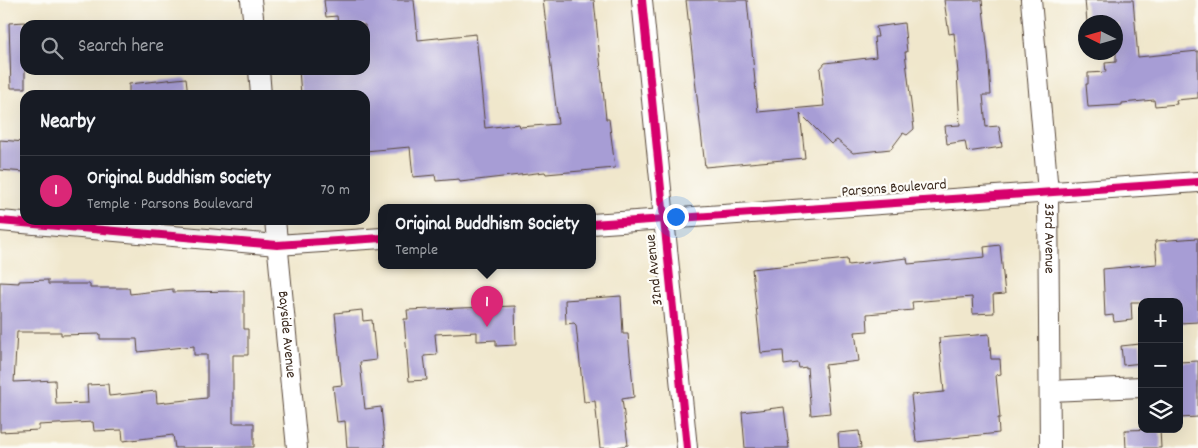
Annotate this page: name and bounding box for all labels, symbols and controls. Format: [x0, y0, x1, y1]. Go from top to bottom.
north arrow [1078, 15, 1123, 60]
search box [20, 20, 370, 75]
icon: search [38, 34, 66, 62]
text: Search here [78, 34, 164, 61]
text: Nearby [40, 108, 95, 138]
text: Original Buddhism Society [87, 166, 270, 193]
street label: Parsons Boulevard [841, 174, 947, 204]
text: 1 [54, 179, 58, 202]
text: 70 m [320, 179, 350, 202]
text: Temple · Parsons Boulevard [87, 193, 253, 216]
street label: 33rd Avenue [1037, 203, 1060, 274]
popup [378, 204, 596, 269]
your location [663, 204, 689, 230]
text: Original Buddhism Society [395, 212, 579, 239]
street label: 32nd Avenue [640, 233, 670, 307]
text: Temple [395, 239, 438, 262]
pin: 1 [471, 286, 503, 327]
street label: Bayside Avenue [271, 290, 301, 379]
map controls [1138, 298, 1183, 433]
button: + [1138, 298, 1183, 343]
button: − [1138, 343, 1183, 388]
button: layers [1138, 388, 1183, 433]

